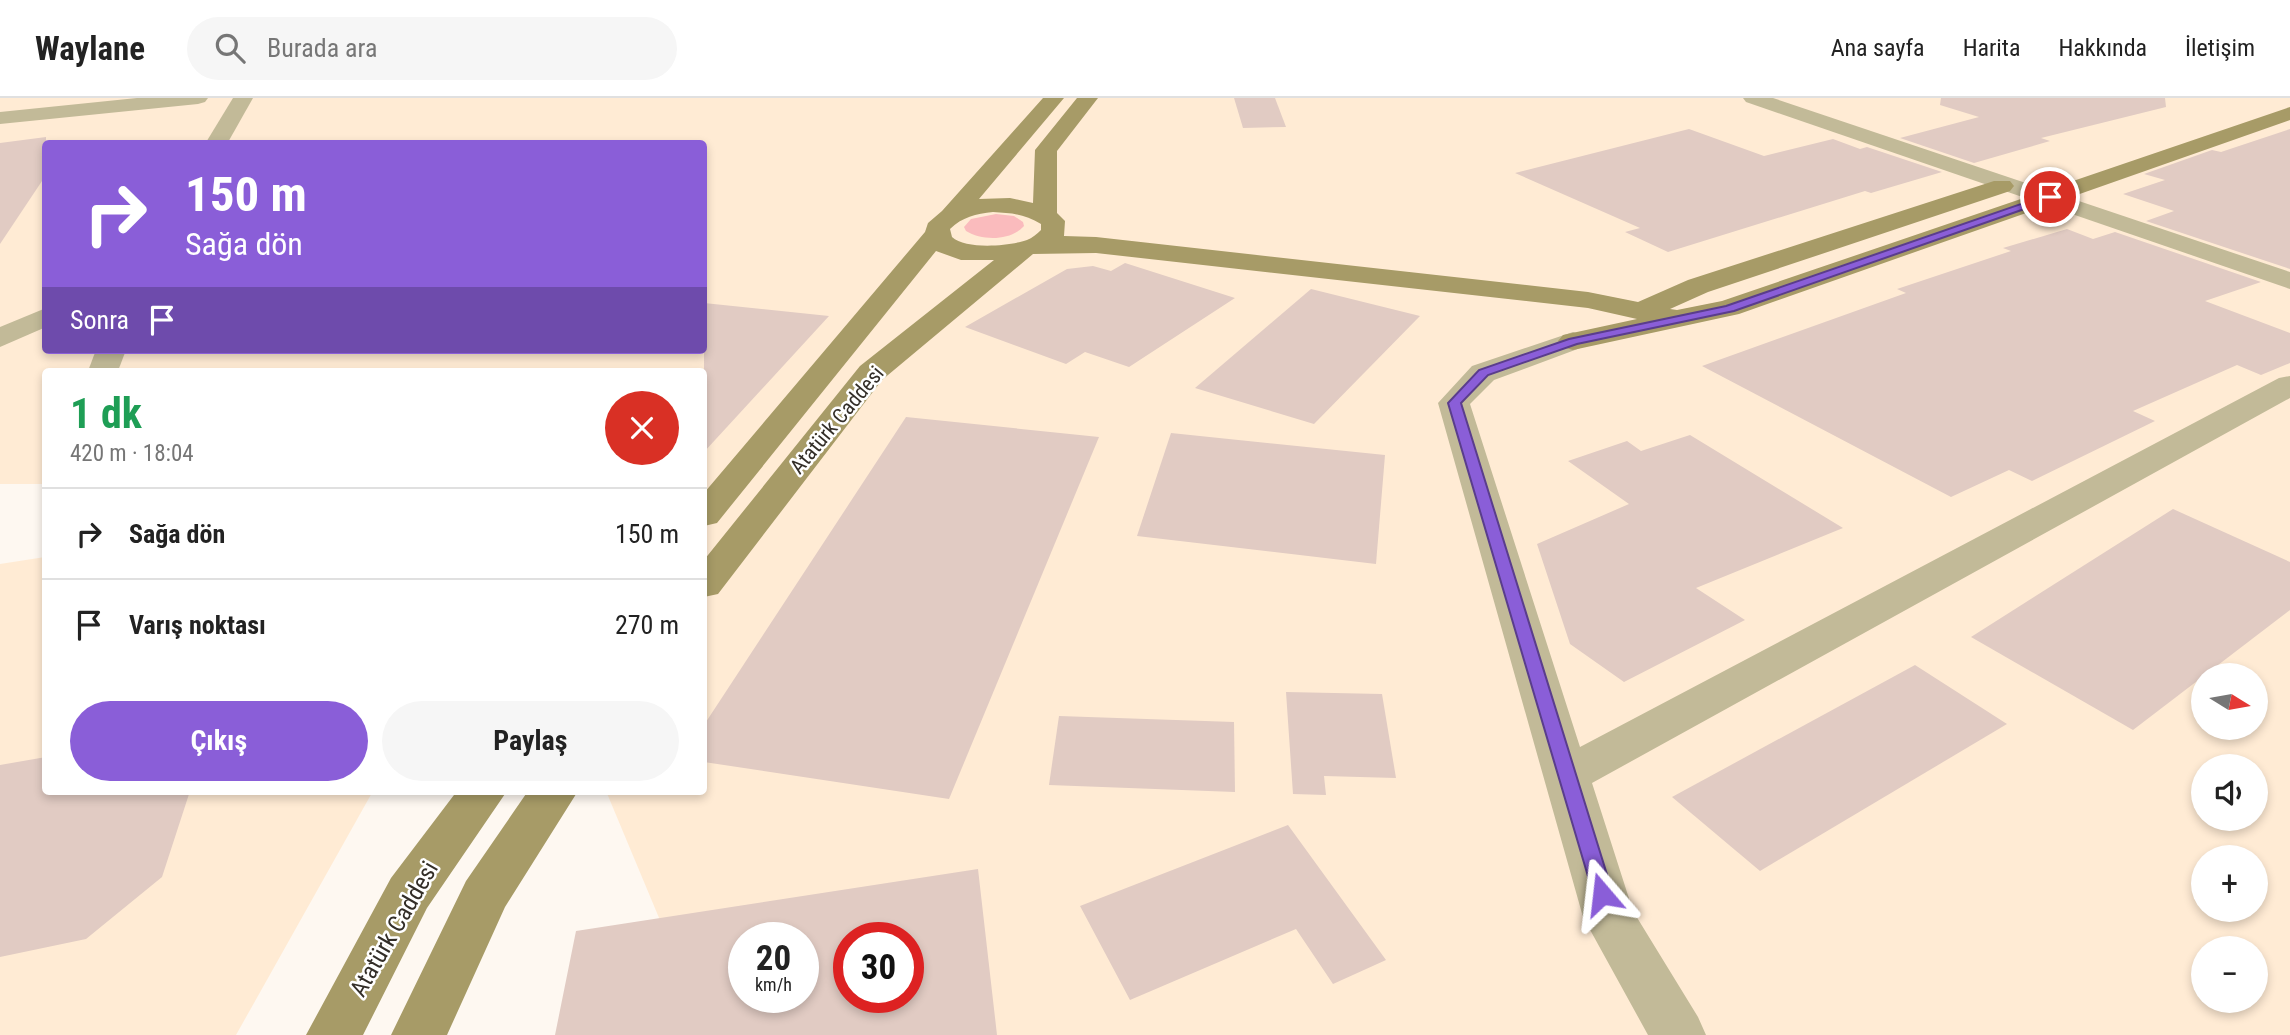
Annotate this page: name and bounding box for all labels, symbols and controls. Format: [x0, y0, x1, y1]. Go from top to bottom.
search box [187, 17, 677, 80]
text: Waylane [35, 29, 145, 68]
icon: search [211, 29, 249, 67]
text: Burada ara [267, 33, 377, 63]
text: Ana sayfa [1831, 34, 1925, 62]
text: Harita [1963, 34, 2020, 62]
text: Hakkında [2058, 34, 2147, 62]
text: İletişim [2185, 34, 2255, 62]
text: 150 m [185, 166, 307, 223]
pin [2020, 167, 2080, 227]
icon: right [70, 168, 161, 259]
icon: arrive [2031, 178, 2069, 216]
text: Sağa dön [185, 225, 303, 263]
icon: arrive [143, 301, 181, 339]
text: Sonra [70, 305, 129, 335]
street label: Atatürk Caddesi [785, 362, 889, 478]
text: 1 dk [70, 389, 142, 438]
button: close [605, 391, 679, 465]
text: 420 m · 18:04 [70, 440, 194, 467]
icon: right [70, 515, 108, 553]
text: Sağa dön [129, 519, 225, 549]
text: 150 m [615, 519, 679, 549]
icon: arrive [70, 606, 108, 644]
text: Varış noktası [129, 610, 266, 640]
text: 270 m [615, 610, 679, 640]
north arrow [2191, 663, 2268, 740]
map controls [2191, 663, 2268, 1013]
button: Çıkış [70, 701, 368, 781]
button: Paylaş [382, 701, 679, 781]
button: sound [2191, 754, 2268, 831]
button: + [2191, 845, 2268, 922]
street label: Atatürk Caddesi [344, 857, 444, 1001]
position arrow [1565, 857, 1639, 931]
speed limit sign: 30 [833, 922, 924, 1013]
button: − [2191, 936, 2268, 1013]
text: 20 [756, 938, 791, 979]
text: km/h [755, 974, 792, 995]

